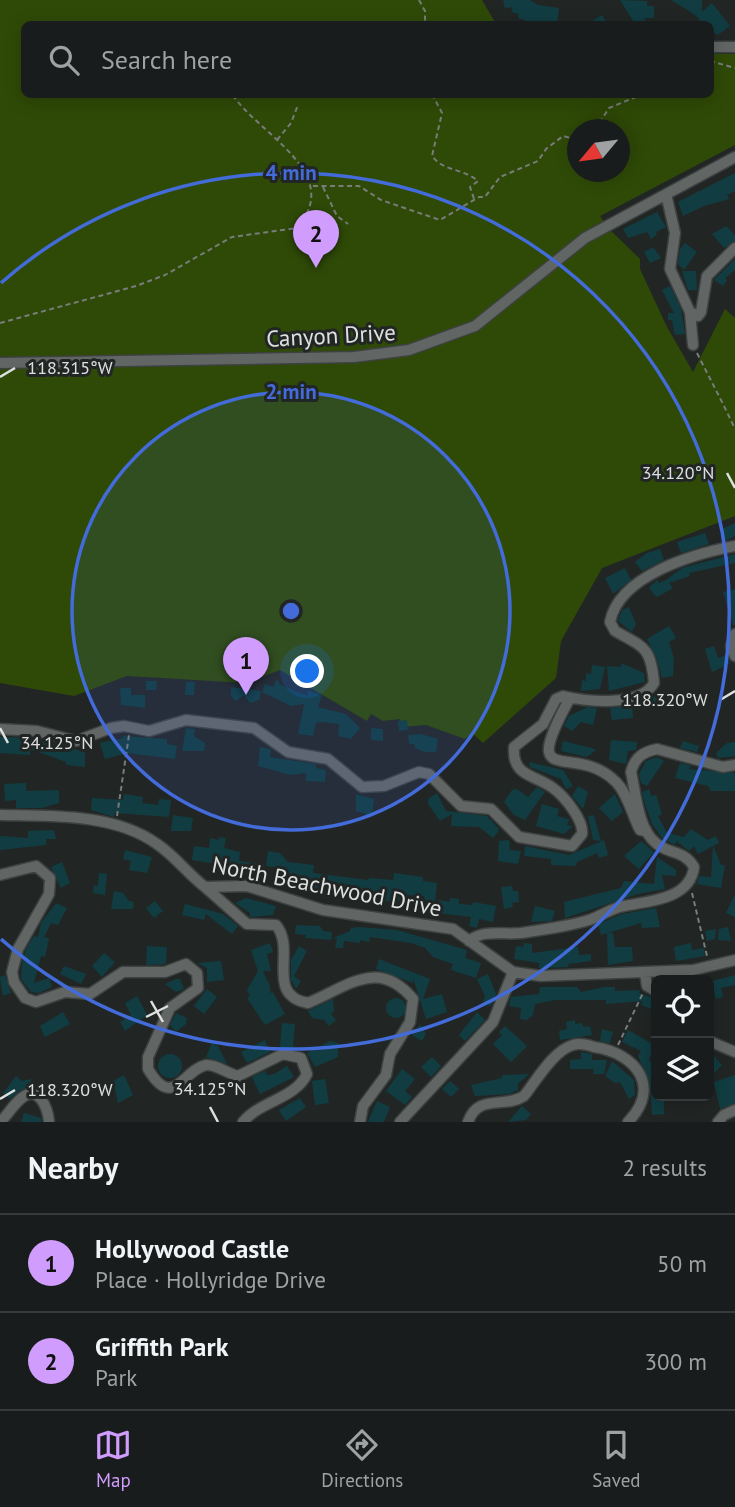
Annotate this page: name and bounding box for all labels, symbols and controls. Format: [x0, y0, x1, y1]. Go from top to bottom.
search box [21, 21, 714, 98]
icon: search [45, 41, 83, 79]
text: Search here [101, 43, 232, 76]
north arrow [567, 119, 630, 182]
text: 4 min [265, 159, 317, 186]
pin: 2 [293, 210, 339, 268]
street label: Canyon Drive [265, 317, 397, 353]
text: 118.315°W [27, 356, 113, 379]
text: 2 min [265, 378, 317, 405]
text: 34.120°N [642, 461, 714, 484]
centre of rings [279, 599, 303, 623]
pin: 1 [223, 637, 269, 695]
your location [290, 654, 324, 688]
text: 118.320°W [622, 688, 708, 711]
text: 34.125°N [21, 731, 93, 754]
street label: North Beachwood Drive [210, 849, 444, 923]
map controls [651, 975, 714, 1101]
button: locate [651, 975, 714, 1038]
button: layers [651, 1038, 714, 1101]
text: 34.125°N [174, 1077, 246, 1100]
text: 118.320°W [27, 1078, 113, 1101]
text: Nearby [28, 1148, 118, 1187]
text: 2 results [623, 1153, 707, 1182]
text: Hollywood Castle [95, 1232, 289, 1265]
text: 1 [44, 1249, 58, 1278]
text: 50 m [657, 1249, 707, 1278]
text: Place · Hollyridge Drive [95, 1265, 326, 1294]
text: Griffith Park [95, 1330, 228, 1363]
text: 2 [44, 1347, 58, 1376]
text: 300 m [645, 1347, 707, 1376]
text: Park [95, 1363, 137, 1392]
tab: Map [94, 1426, 132, 1492]
tab: Directions [321, 1426, 403, 1492]
tab: Saved [592, 1426, 641, 1492]

